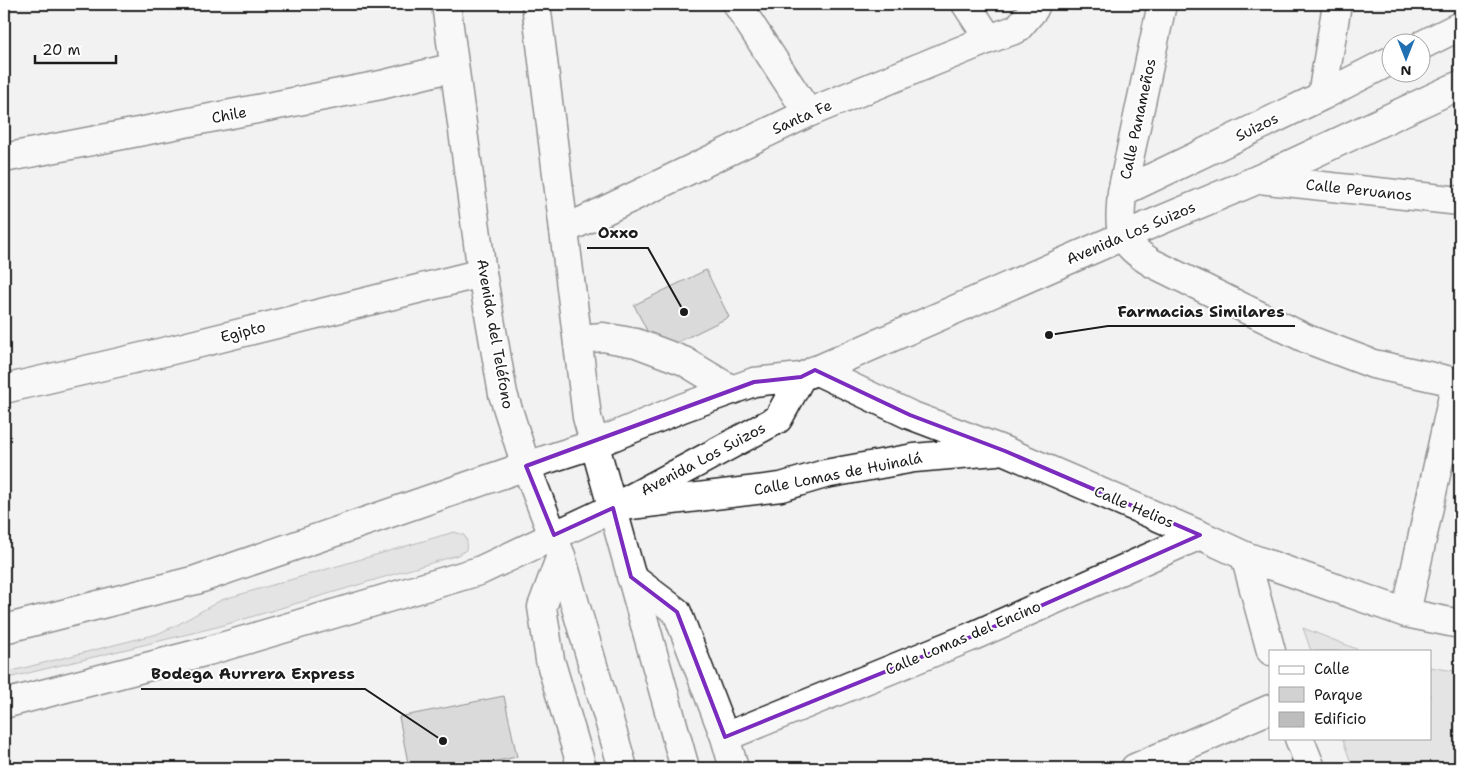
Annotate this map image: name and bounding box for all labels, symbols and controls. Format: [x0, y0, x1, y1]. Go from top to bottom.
scale bar [35, 32, 116, 64]
north arrow [1382, 32, 1432, 82]
text: 20 m [42, 40, 81, 60]
street label: Calle Panameños [1115, 57, 1161, 181]
text: N [1400, 62, 1412, 80]
street label: Santa Fe [769, 95, 835, 139]
street label: Chile [210, 102, 248, 128]
street label: Suizos [1232, 108, 1282, 146]
street label: Calle Peruanos [1305, 174, 1413, 206]
street label: Avenida Los Suizos [1063, 197, 1199, 269]
callout: Oxxo [587, 217, 648, 248]
text: Oxxo [598, 222, 638, 243]
street label: Avenida del Teléfono [472, 257, 518, 411]
callout: Farmacias Similares [1108, 295, 1295, 326]
text: Farmacias Similares [1117, 301, 1285, 322]
street label: Egipto [218, 317, 268, 347]
street label: Avenida Los Suizos [637, 418, 769, 500]
street label: Calle Lomas de Huinalá [752, 448, 925, 500]
street label: Calle Helios [1091, 481, 1177, 533]
street label: Calle Lomas del Encino [882, 596, 1044, 680]
legend [1269, 650, 1432, 740]
callout: Bodega Aurrera Express [141, 658, 365, 689]
text: Calle [1314, 659, 1350, 679]
text: Bodega Aurrera Express [151, 663, 355, 684]
text: Parque [1314, 685, 1363, 705]
text: Edificio [1314, 709, 1366, 729]

